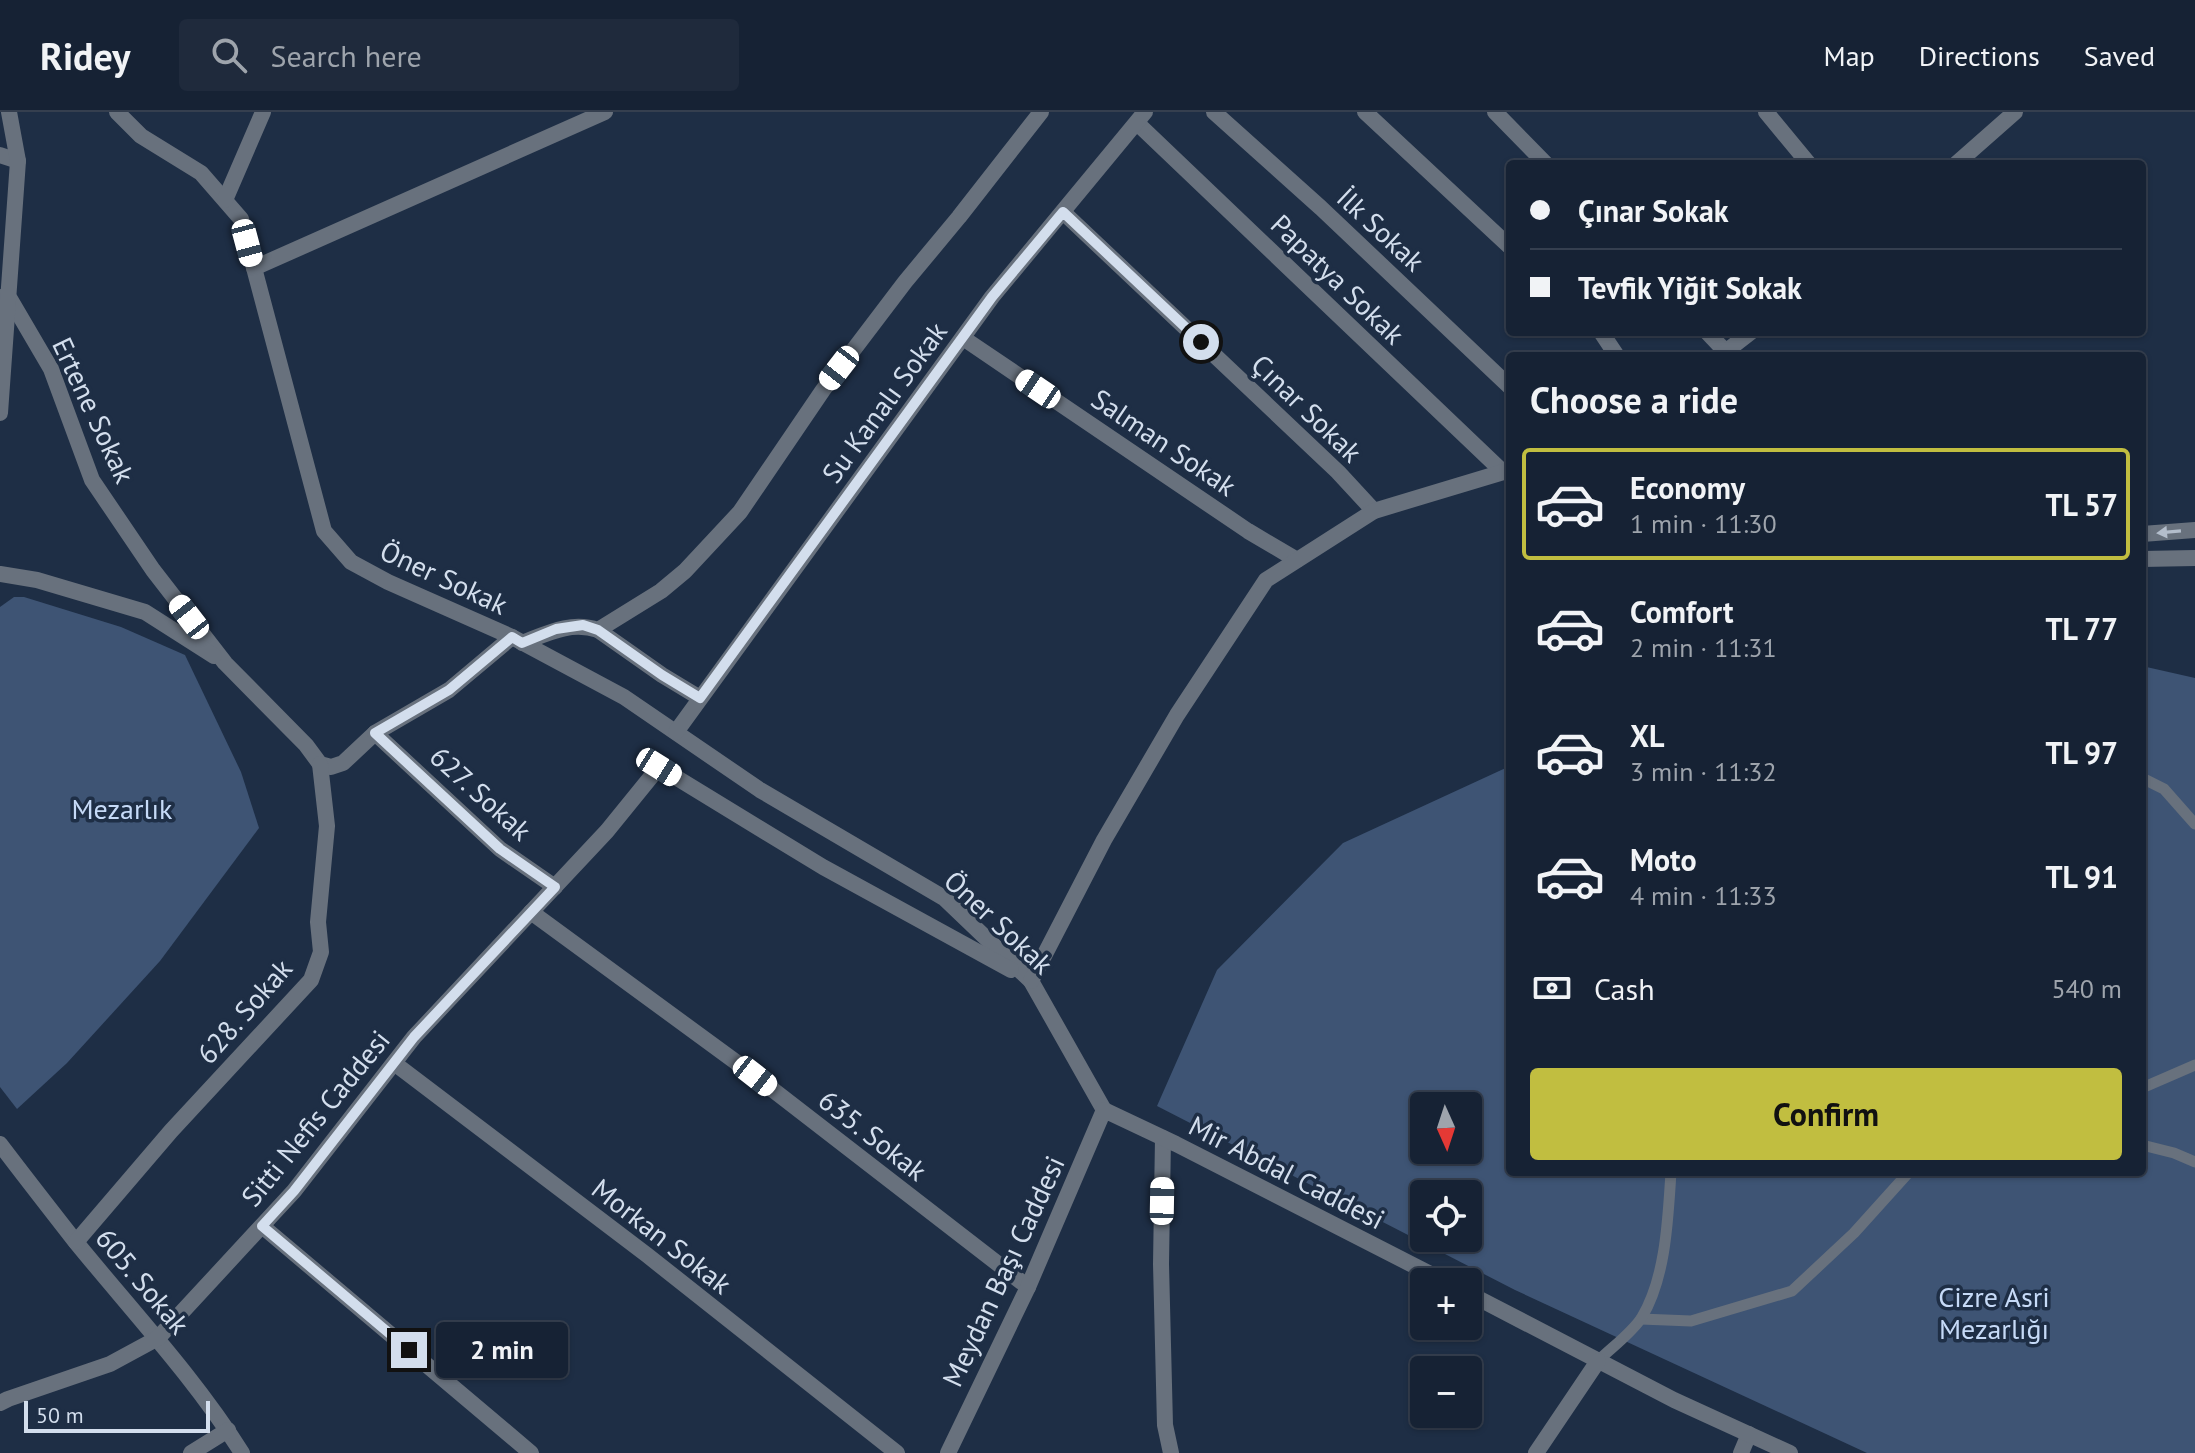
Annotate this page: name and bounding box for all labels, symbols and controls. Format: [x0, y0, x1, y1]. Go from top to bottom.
search box [179, 19, 739, 91]
text: Ridey [40, 31, 131, 80]
icon: search [207, 33, 251, 77]
text: Search here [271, 36, 422, 75]
text: Map [1824, 37, 1875, 74]
text: Directions [1919, 37, 2040, 74]
text: Saved [2084, 37, 2155, 74]
street label: İlk Sokak [1329, 179, 1433, 279]
text: Çınar Sokak [1578, 191, 1729, 230]
street label: Papatya Sokak [1263, 206, 1413, 352]
car [229, 217, 265, 269]
text: Tevfik Yiğit Sokak [1578, 268, 1802, 307]
street label: Su Kanalı Sokak [813, 314, 955, 490]
route start [1183, 324, 1219, 360]
street label: Ertene Sokak [44, 331, 144, 489]
car [815, 342, 863, 394]
street label: Çınar Sokak [1244, 346, 1371, 470]
car [1011, 366, 1065, 412]
text: Choose a ride [1530, 376, 1738, 423]
street label: Salman Sokak [1084, 380, 1244, 504]
icon: car [1534, 468, 1606, 540]
text: Economy [1630, 468, 1745, 507]
text: TL 57 [2045, 485, 2118, 524]
text: 1 min · 11:30 [1630, 507, 1777, 540]
one-way arrow [2156, 526, 2181, 539]
street label: Öner Sokak [374, 531, 514, 623]
car [165, 591, 213, 643]
icon: car [1534, 592, 1606, 664]
text: Comfort [1630, 592, 1733, 631]
text: TL 77 [2045, 609, 2118, 648]
text: 2 min · 11:31 [1630, 631, 1777, 664]
icon: car [1534, 716, 1606, 788]
text: XL [1630, 716, 1664, 755]
text: TL 97 [2045, 733, 2118, 772]
street label: 627. Sokak [422, 738, 540, 849]
car [632, 744, 686, 790]
text: 3 min · 11:32 [1630, 755, 1777, 788]
park label: Mezarlık [71, 790, 173, 827]
icon: car [1534, 840, 1606, 912]
text: Moto [1630, 840, 1697, 879]
text: TL 91 [2045, 857, 2118, 896]
street label: Öner Sokak [937, 862, 1062, 982]
text: 4 min · 11:33 [1630, 879, 1777, 912]
street label: 628. Sokak [188, 950, 300, 1071]
icon: cash [1530, 966, 1574, 1010]
text: Cash [1594, 969, 1655, 1008]
text: 540 m [2051, 972, 2122, 1005]
street label: Sitti Nefis Caddesi [232, 1022, 398, 1214]
car [729, 1052, 781, 1100]
button: Confirm [1530, 1068, 2122, 1160]
street label: 635. Sokak [811, 1081, 935, 1189]
north arrow [1410, 1092, 1482, 1164]
map controls [1410, 1092, 1482, 1428]
street label: Mir Abdal Caddesi [1183, 1107, 1391, 1237]
street label: Meydan Başı Caddesi [933, 1150, 1073, 1392]
street label: Morkan Sokak [585, 1170, 740, 1302]
car [1150, 1177, 1174, 1225]
button: locate [1410, 1180, 1482, 1252]
street label: 605. Sokak [88, 1220, 199, 1342]
button: + [1410, 1268, 1482, 1340]
park label: Cizre Asri Mezarlığı [1938, 1278, 2050, 1347]
callout: 2 min [437, 1322, 569, 1378]
route end [391, 1332, 427, 1368]
text: 2 min [470, 1333, 534, 1366]
button: − [1410, 1356, 1482, 1428]
scale bar [24, 1397, 210, 1433]
text: 50 m [36, 1401, 84, 1429]

